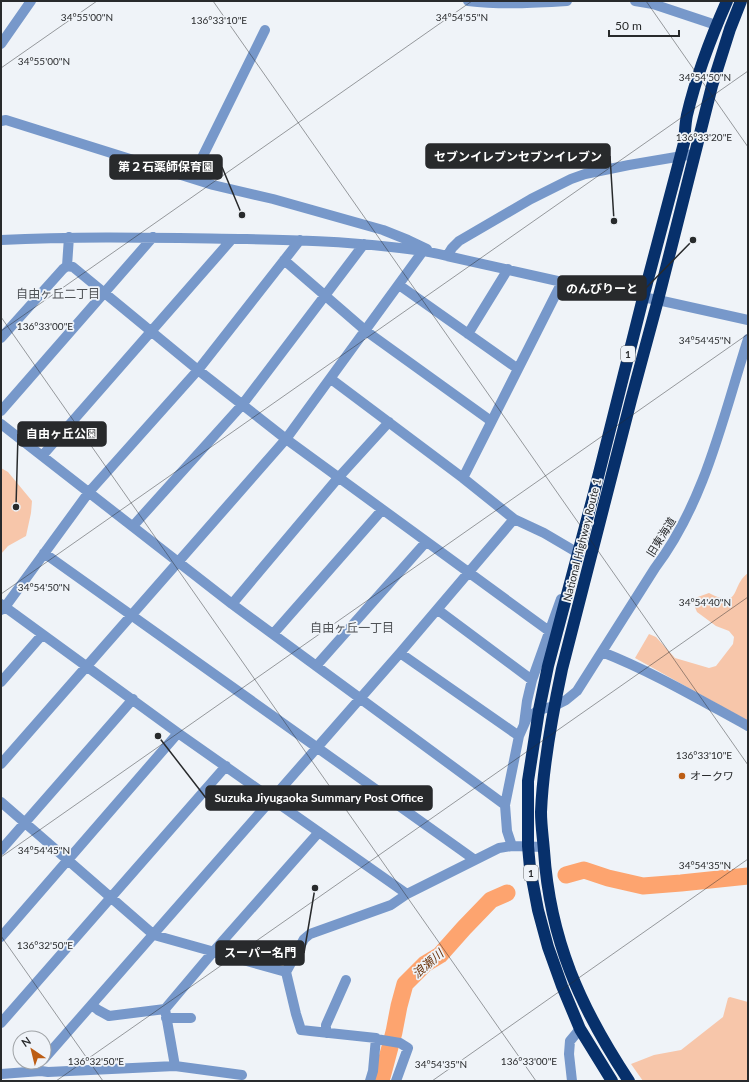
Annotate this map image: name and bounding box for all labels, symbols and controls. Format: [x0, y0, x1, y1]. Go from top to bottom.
text: 34°55'00"N [61, 11, 113, 23]
text: 34°54'55"N [436, 11, 488, 23]
scale bar [609, 12, 679, 38]
text: 136°33'10"E [191, 14, 247, 26]
text: 50 m [615, 18, 642, 33]
text: 34°55'00"N [18, 55, 70, 67]
text: 34°54'50"N [679, 71, 731, 83]
text: 136°33'20"E [676, 131, 732, 143]
callout: セブンイレブンセブンイレブン [426, 144, 610, 168]
text: セブンイレブンセブンイレブン [434, 149, 602, 164]
callout: 第２石薬師保育園 [110, 155, 222, 179]
text: 第２石薬師保育園 [118, 159, 214, 174]
callout: のんびりーと [558, 276, 646, 300]
text: のんびりーと [566, 281, 638, 296]
district label: 自由ヶ丘二丁目 [16, 286, 100, 301]
text: 136°33'00"E [17, 320, 73, 332]
text: 34°54'45"N [679, 334, 731, 346]
road number: 1 [621, 346, 635, 362]
callout: 自由ヶ丘公園 [18, 422, 106, 446]
text: 自由ヶ丘公園 [26, 426, 98, 441]
street label: National Highway Route 1 [560, 477, 603, 603]
street label: 旧東海道 [643, 515, 678, 559]
text: 34°54'50"N [18, 581, 70, 593]
text: 34°54'40"N [679, 596, 731, 608]
district label: 自由ヶ丘一丁目 [310, 620, 394, 635]
text: 136°33'10"E [676, 749, 732, 761]
place label: オークワ [690, 769, 734, 782]
marker: オークワ [677, 771, 687, 781]
callout: Suzuka Jiyugaoka Summary Post Office [206, 786, 432, 810]
text: Suzuka Jiyugaoka Summary Post Office [215, 790, 424, 805]
text: 34°54'45"N [18, 844, 70, 856]
text: 34°54'35"N [679, 859, 731, 871]
road number: 1 [524, 865, 538, 881]
text: 136°32'50"E [17, 939, 73, 951]
callout: スーパー名門 [216, 941, 304, 965]
text: スーパー名門 [224, 945, 296, 960]
water label: 浪瀬川 [409, 945, 448, 981]
north arrow [12, 1030, 52, 1070]
text: N [19, 1034, 33, 1049]
text: 136°32'50"E [68, 1055, 124, 1067]
text: 136°33'00"E [501, 1055, 557, 1067]
text: 34°54'35"N [415, 1058, 467, 1070]

